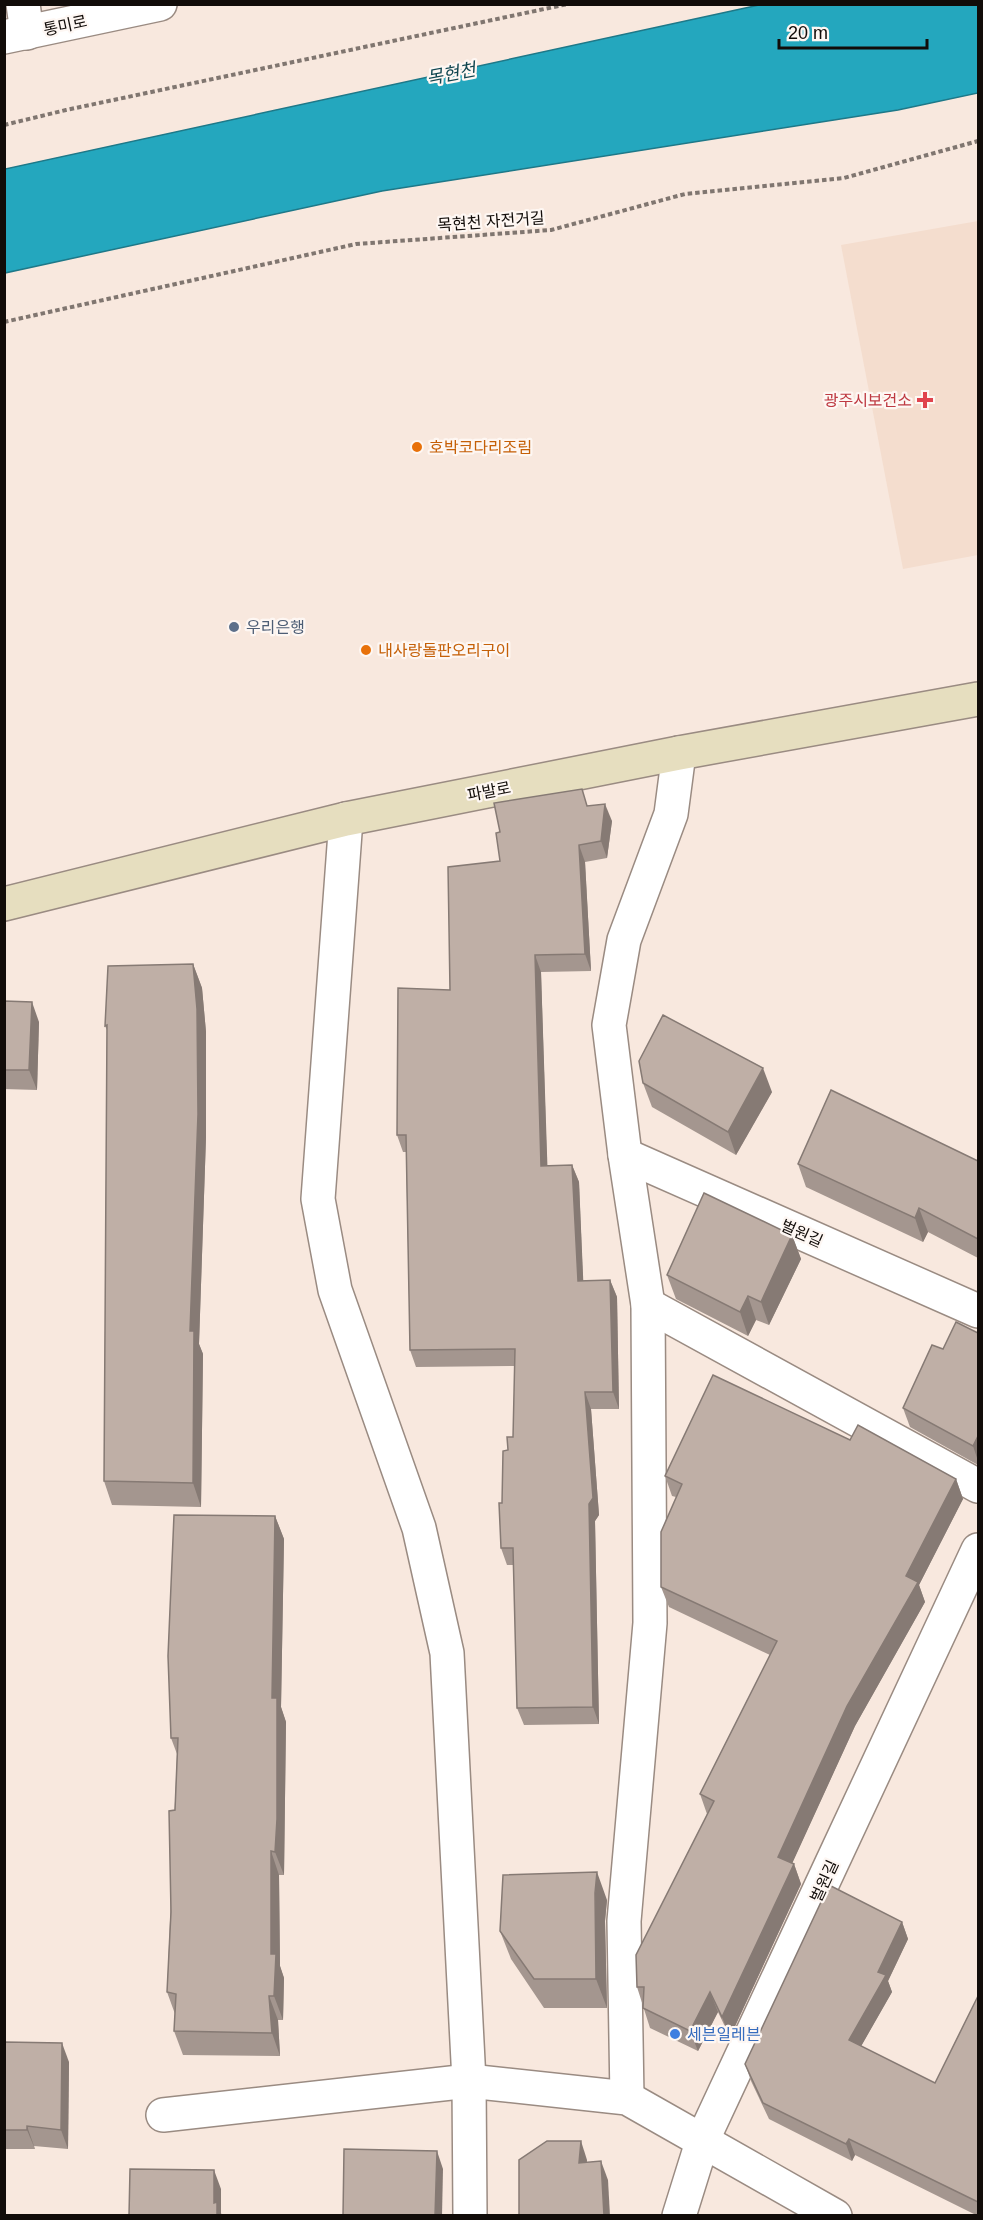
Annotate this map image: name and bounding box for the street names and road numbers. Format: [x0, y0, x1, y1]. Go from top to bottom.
street label: 통미로 [42, 13, 89, 38]
street label: 목현천 자전거길 [437, 209, 545, 234]
street label: 파발로 [466, 779, 513, 804]
street label: 벌원길 [778, 1217, 825, 1250]
street label: 벌원길 [807, 1858, 841, 1905]

